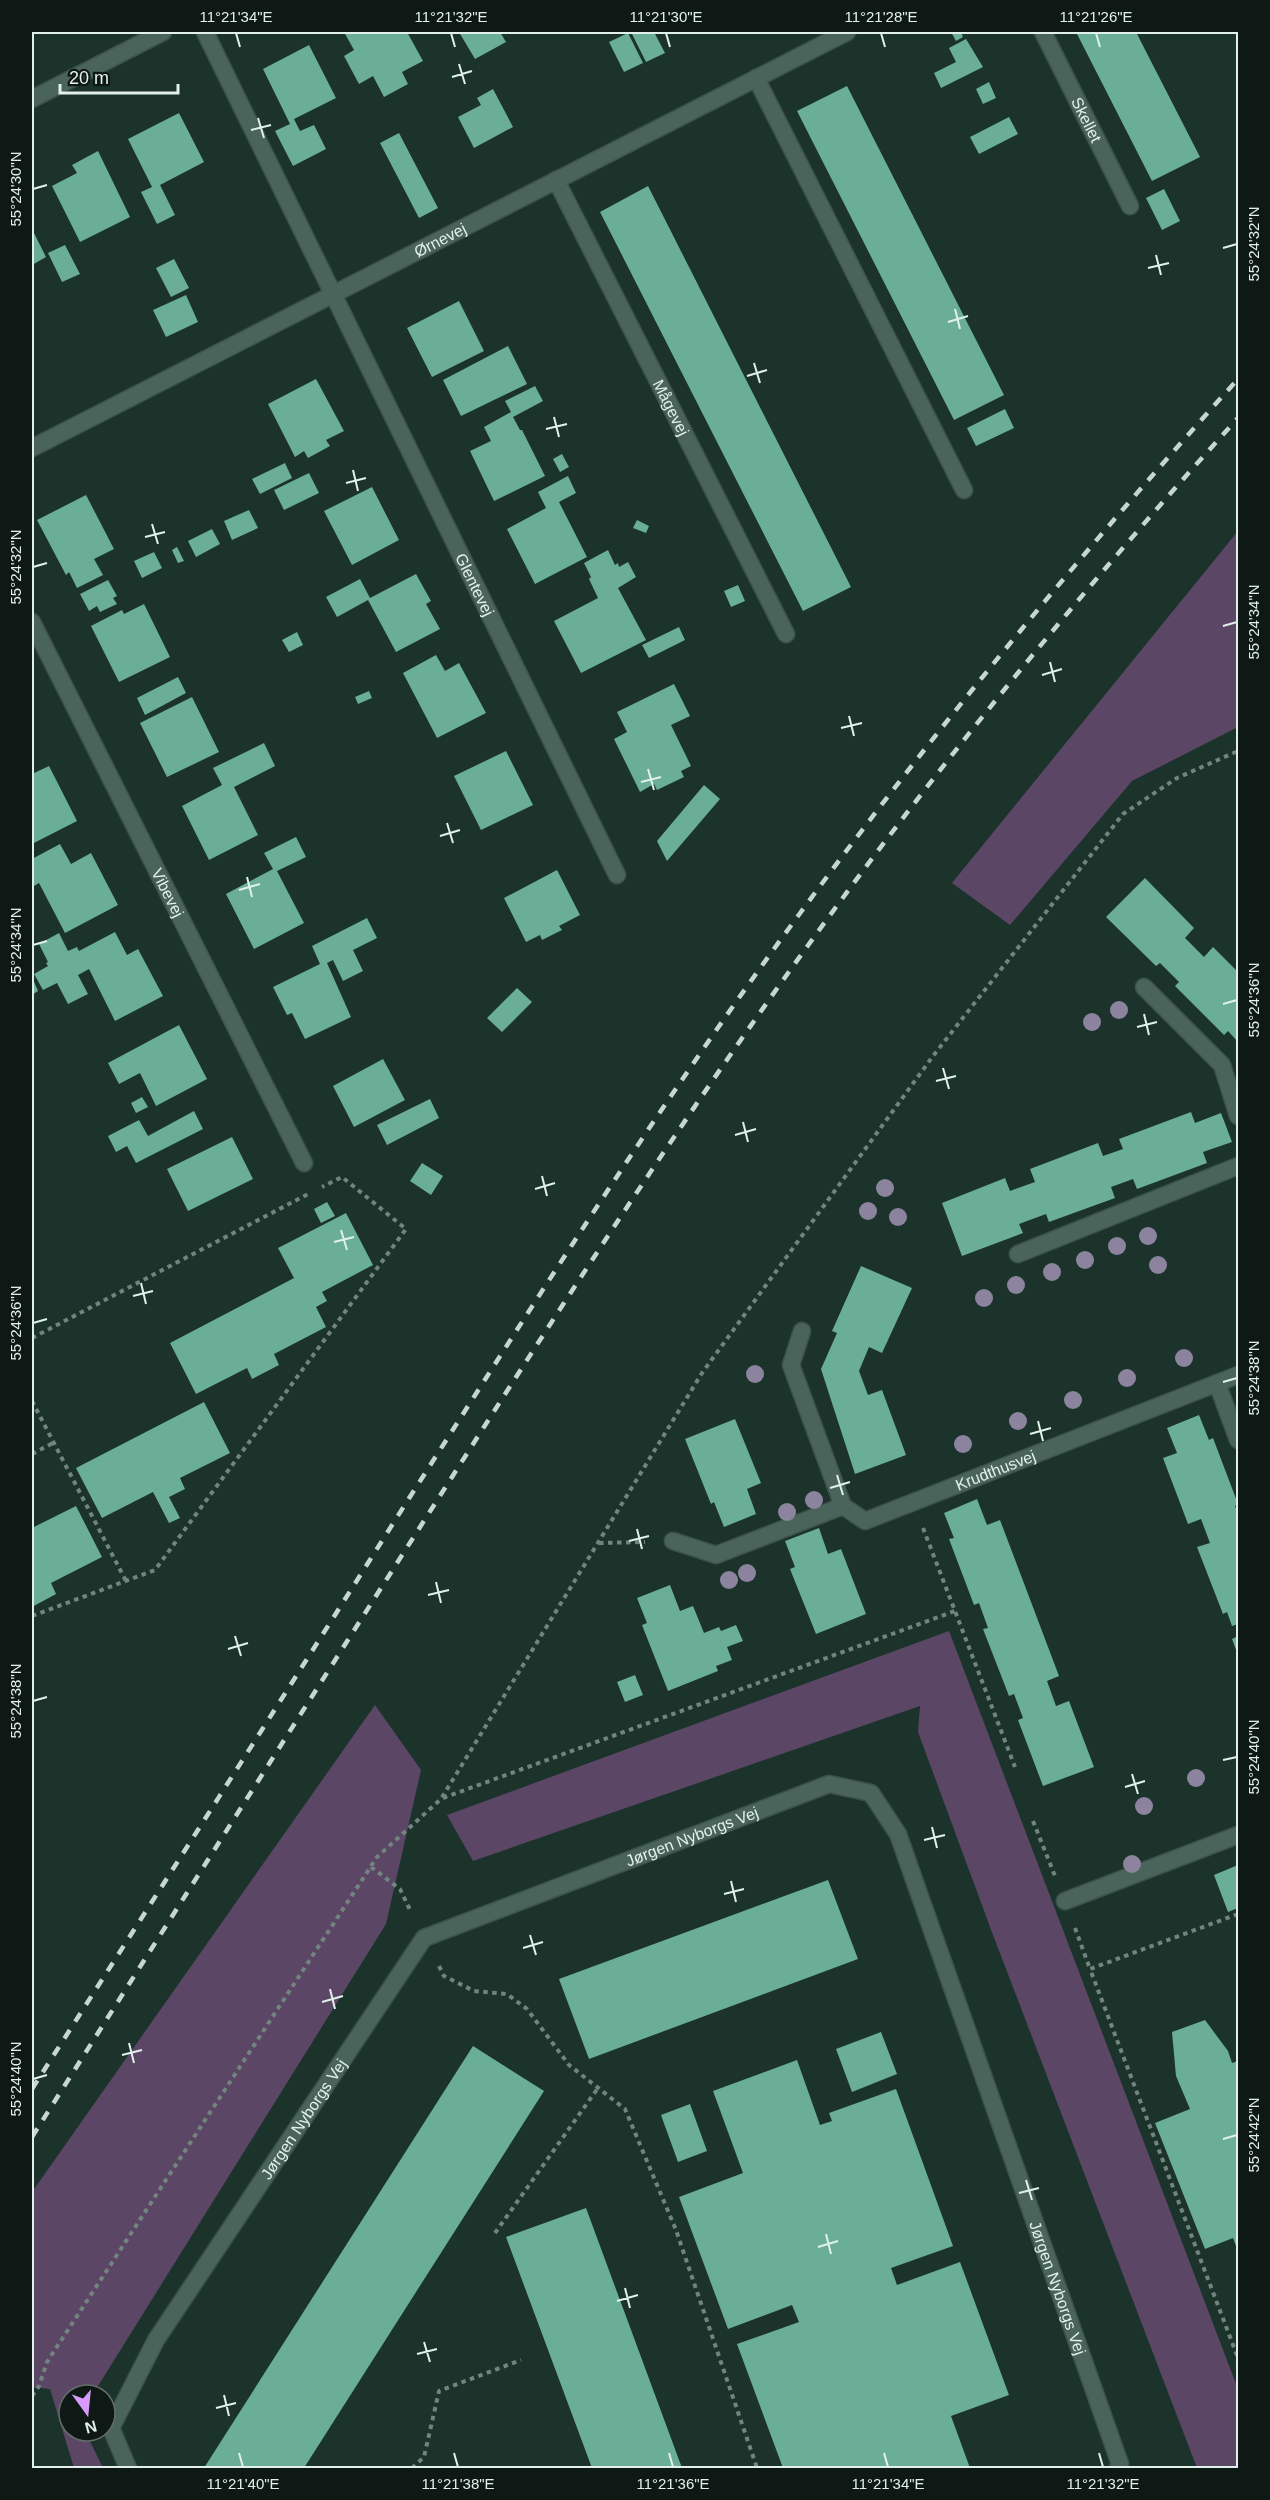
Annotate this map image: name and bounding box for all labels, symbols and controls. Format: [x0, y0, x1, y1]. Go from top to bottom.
text: 11°21'34"E [199, 8, 273, 25]
text: 11°21'32"E [414, 8, 488, 25]
text: 11°21'30"E [629, 8, 703, 25]
text: 11°21'28"E [844, 8, 918, 25]
text: 11°21'26"E [1059, 8, 1133, 25]
scale bar [60, 57, 178, 95]
text: 20 m [69, 68, 109, 88]
street label: Skellet [1068, 95, 1105, 146]
text: 55°24'30"N [7, 151, 24, 227]
text: 55°24'32"N [1245, 206, 1262, 282]
street label: Ørnevej [411, 220, 469, 261]
street label: Mågevej [650, 377, 692, 439]
text: 55°24'32"N [7, 529, 24, 605]
street label: Glentevej [452, 551, 497, 619]
text: 55°24'34"N [1245, 584, 1262, 660]
street label: Vibevej [148, 866, 187, 920]
text: 55°24'34"N [7, 907, 24, 983]
text: 55°24'36"N [1245, 962, 1262, 1038]
text: 55°24'36"N [7, 1285, 24, 1361]
text: 55°24'38"N [1245, 1340, 1262, 1416]
street label: Krudthusvej [953, 1447, 1038, 1494]
text: 55°24'38"N [7, 1663, 24, 1739]
text: 55°24'40"N [1245, 1719, 1262, 1795]
street label: Jørgen Nyborgs Vej [623, 1804, 761, 1870]
text: 55°24'40"N [7, 2041, 24, 2117]
street label: Jørgen Nyborgs Vej [258, 2056, 350, 2182]
text: 55°24'42"N [1245, 2097, 1262, 2173]
street label: Jørgen Nyborgs Vej [1026, 2219, 1089, 2357]
north arrow [57, 2383, 117, 2443]
text: N [83, 2417, 99, 2437]
text: 11°21'40"E [206, 2475, 280, 2492]
text: 11°21'38"E [421, 2475, 495, 2492]
text: 11°21'36"E [636, 2475, 710, 2492]
text: 11°21'34"E [851, 2475, 925, 2492]
text: 11°21'32"E [1066, 2475, 1140, 2492]

